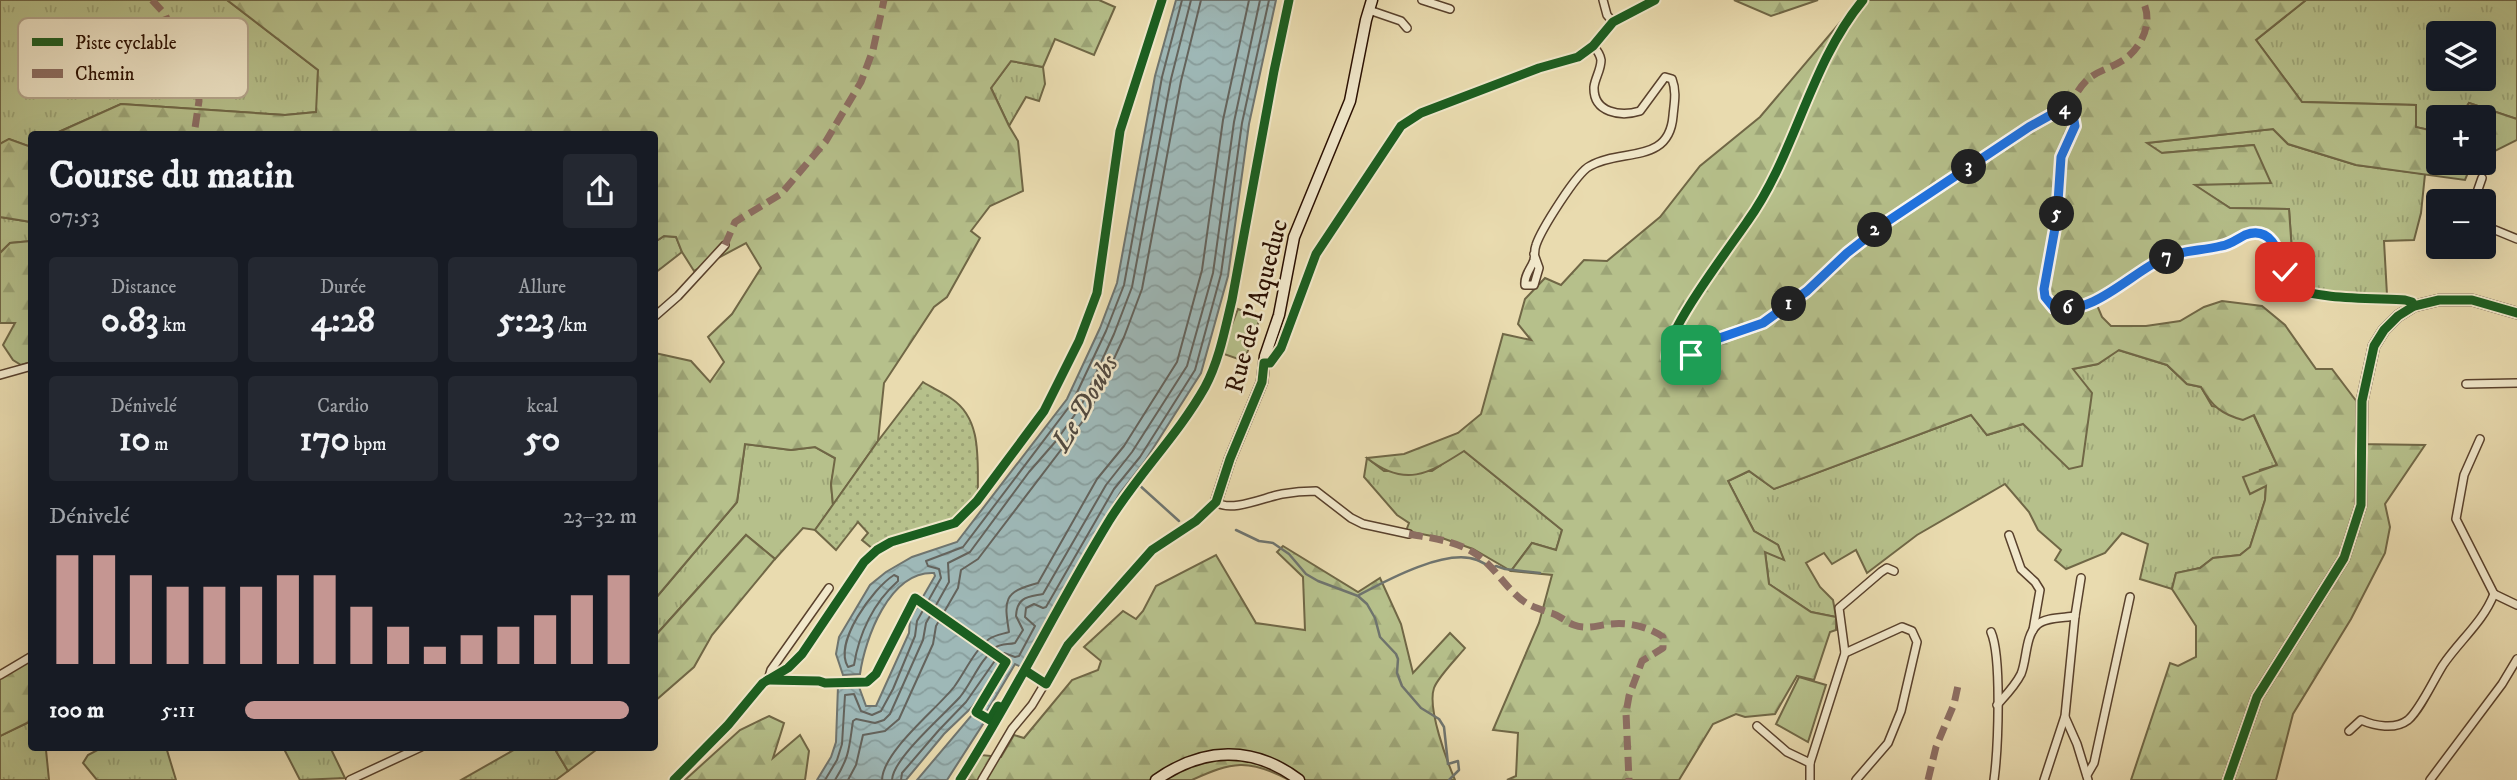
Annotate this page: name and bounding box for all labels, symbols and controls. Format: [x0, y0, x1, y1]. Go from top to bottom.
legend [18, 18, 248, 98]
map controls [2426, 21, 2496, 259]
button: layers [2426, 21, 2496, 91]
text: Piste cyclable [75, 32, 177, 55]
text: Chemin [75, 63, 135, 86]
pin: 4 [2048, 92, 2082, 126]
text: 4 [2059, 97, 2070, 120]
button: + [2426, 105, 2496, 175]
pin: 3 [1952, 150, 1986, 184]
text: Course du matin [49, 152, 294, 200]
button: share [563, 154, 637, 228]
text: 3 [1965, 155, 1972, 178]
button: − [2426, 189, 2496, 259]
pin: 5 [2039, 196, 2074, 232]
text: 07:53 [49, 202, 100, 231]
text: 5 [2052, 202, 2061, 225]
pin: 2 [1857, 212, 1892, 247]
street label: Rue de l'Aqueduc [1218, 215, 1296, 397]
text: 2 [1870, 218, 1879, 241]
pin: 7 [2150, 240, 2184, 274]
pin [2255, 242, 2315, 302]
text: 7 [2161, 245, 2172, 268]
icon: check [2266, 253, 2304, 291]
text: Distance [111, 276, 176, 299]
text: Durée [320, 276, 366, 299]
text: Allure [519, 276, 566, 299]
pin: 1 [1772, 286, 1806, 322]
pin: 6 [2050, 290, 2086, 326]
text: 1 [1785, 292, 1792, 315]
text: 6 [2063, 296, 2072, 319]
text: 0.83 [101, 299, 159, 343]
text: 4:28 [311, 299, 375, 343]
text: 5:23 [497, 299, 554, 343]
text: km [159, 314, 186, 337]
text: /km [554, 314, 587, 337]
pin [1661, 325, 1721, 385]
icon: arrive [1672, 336, 1710, 374]
water label: Le Doubs [1042, 348, 1127, 459]
text: Dénivelé [110, 395, 177, 418]
text: Cardio [317, 395, 369, 418]
text: kcal [527, 395, 558, 418]
text: 10 [119, 418, 150, 462]
text: 170 [300, 418, 350, 462]
text: 50 [524, 418, 560, 462]
text: m [150, 433, 169, 456]
text: bpm [350, 433, 386, 456]
text: Dénivelé [49, 502, 130, 531]
text: 23–32 m [563, 502, 637, 531]
text: 100 m [49, 696, 104, 725]
text: 5:11 [161, 696, 195, 725]

